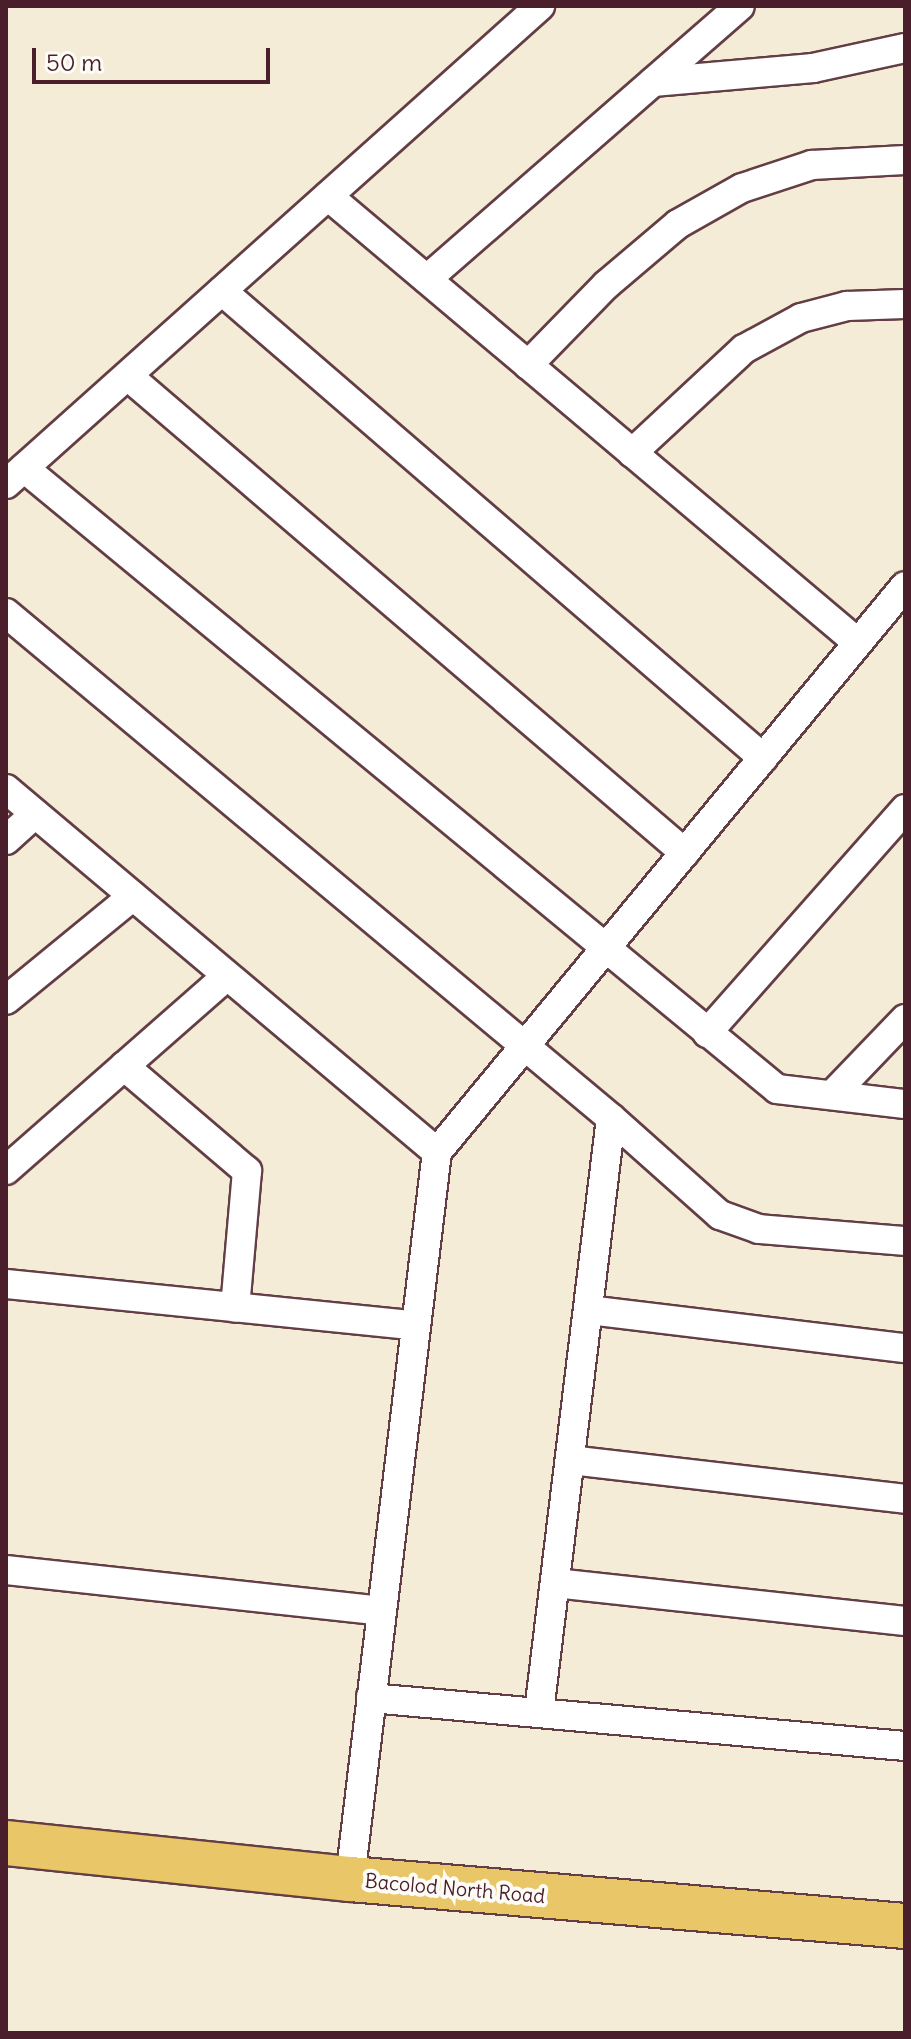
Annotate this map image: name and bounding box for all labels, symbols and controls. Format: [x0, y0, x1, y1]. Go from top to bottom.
scale bar [36, 32, 274, 82]
text: 50 m [46, 47, 102, 77]
street label: Bacolod North Road [364, 1868, 546, 1908]

